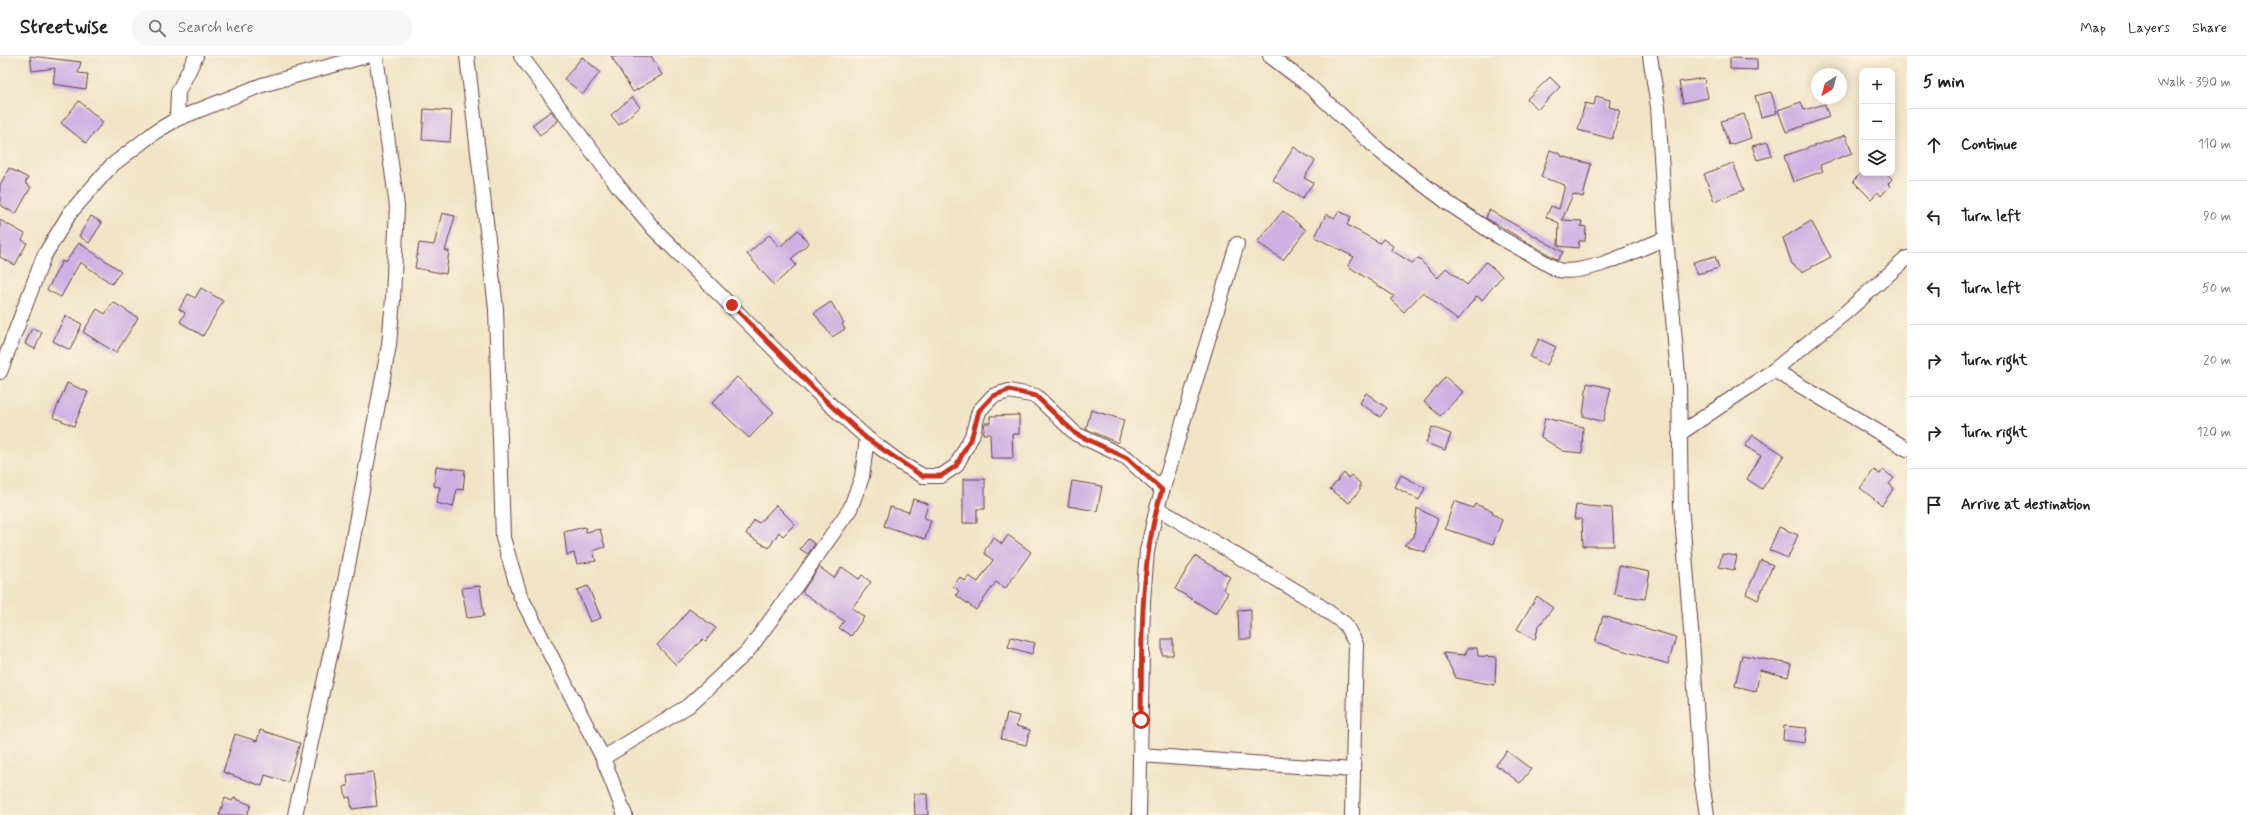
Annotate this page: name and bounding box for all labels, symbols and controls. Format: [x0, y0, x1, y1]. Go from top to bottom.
search box [132, 10, 412, 46]
text: Streetwise [20, 15, 108, 40]
icon: search [146, 17, 168, 39]
text: Search here [178, 18, 254, 38]
text: Map [2080, 19, 2106, 37]
text: Layers [2128, 19, 2170, 37]
text: Share [2192, 19, 2227, 37]
north arrow [1811, 68, 1847, 104]
map controls [1859, 68, 1895, 176]
button: + [1859, 68, 1895, 104]
text: 5 min [1923, 71, 1965, 93]
text: Walk · 390 m [2158, 74, 2231, 91]
button: − [1859, 104, 1895, 140]
icon: ahead [1923, 134, 1945, 156]
text: Continue [1961, 135, 2017, 155]
text: 110 m [2198, 136, 2231, 153]
button: layers [1859, 140, 1895, 176]
icon: left [1923, 206, 1945, 228]
text: Turn left [1961, 207, 2021, 227]
text: 90 m [2203, 208, 2231, 225]
icon: left [1923, 278, 1945, 300]
text: Turn left [1961, 279, 2021, 299]
text: 50 m [2202, 280, 2231, 297]
route end [723, 296, 741, 314]
icon: right [1923, 350, 1945, 372]
text: Turn right [1961, 351, 2028, 371]
text: 20 m [2203, 352, 2231, 369]
icon: right [1923, 422, 1945, 444]
text: Turn right [1961, 423, 2028, 443]
text: 120 m [2197, 424, 2231, 441]
icon: arrive [1923, 494, 1945, 516]
text: Arrive at destination [1961, 495, 2090, 515]
route start [1132, 711, 1150, 729]

